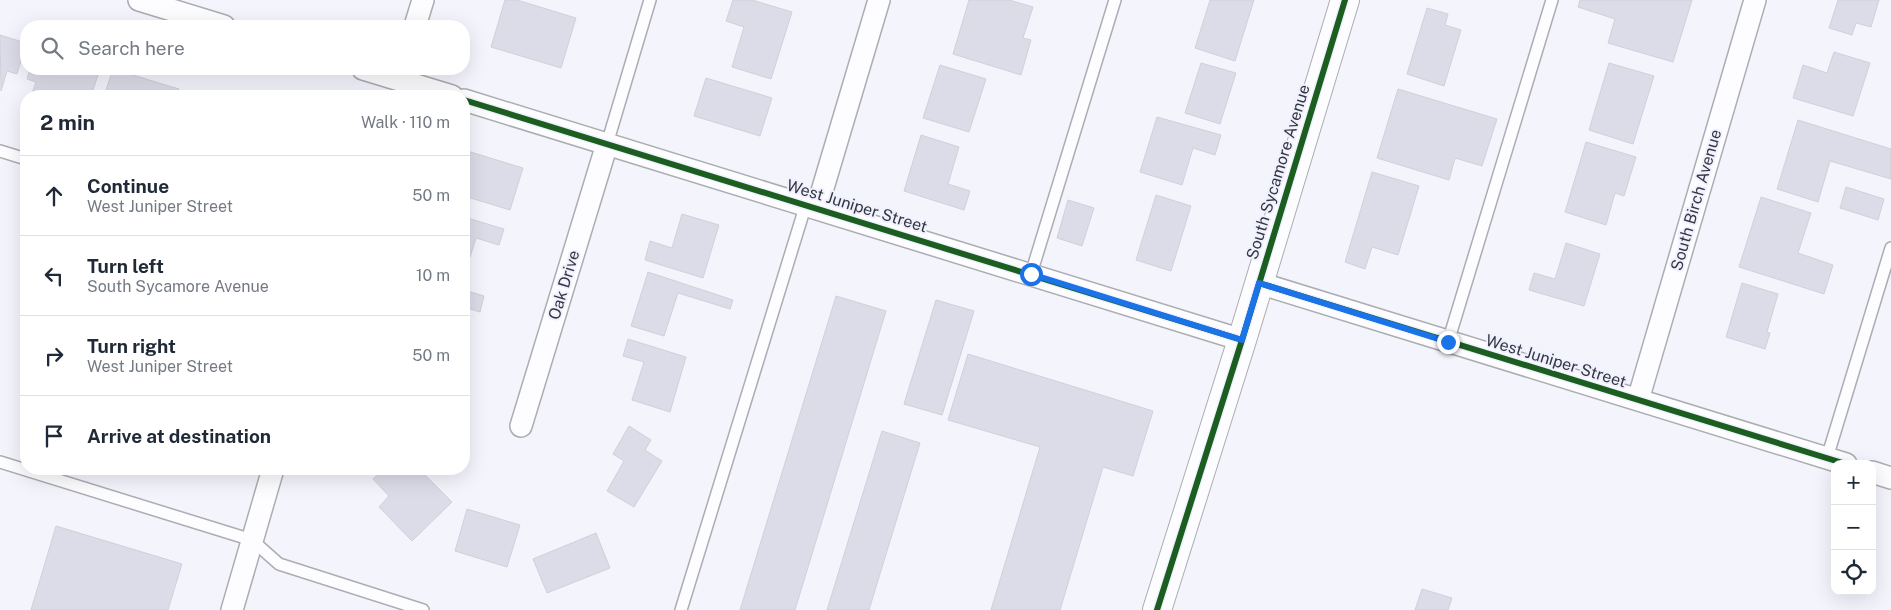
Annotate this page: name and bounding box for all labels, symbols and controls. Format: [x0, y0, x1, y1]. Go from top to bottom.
search box [20, 20, 470, 75]
icon: search [38, 34, 66, 62]
text: Search here [78, 37, 185, 59]
street label: South Sycamore Avenue [1242, 82, 1314, 262]
text: 2 min [40, 110, 95, 135]
text: Walk · 110 m [361, 113, 450, 132]
street label: South Birch Avenue [1667, 127, 1725, 273]
text: Continue [87, 175, 169, 197]
street label: West Juniper Street [784, 176, 930, 236]
icon: ahead [40, 182, 68, 210]
text: 50 m [412, 186, 450, 205]
text: West Juniper Street [87, 197, 233, 216]
street label: Oak Drive [544, 248, 584, 322]
text: Turn left [87, 255, 164, 277]
icon: left [40, 262, 68, 290]
route start [1020, 263, 1043, 286]
text: 10 m [416, 266, 450, 285]
text: South Sycamore Avenue [87, 277, 269, 296]
route end [1437, 331, 1460, 354]
street label: West Juniper Street [1483, 331, 1629, 391]
text: Turn right [87, 335, 176, 357]
icon: right [40, 342, 68, 370]
text: 50 m [412, 346, 450, 365]
text: West Juniper Street [87, 357, 233, 376]
icon: arrive [40, 422, 68, 450]
text: Arrive at destination [87, 425, 271, 447]
map controls [1831, 460, 1876, 595]
button: + [1831, 460, 1876, 505]
button: − [1831, 505, 1876, 550]
button: locate [1831, 550, 1876, 595]

